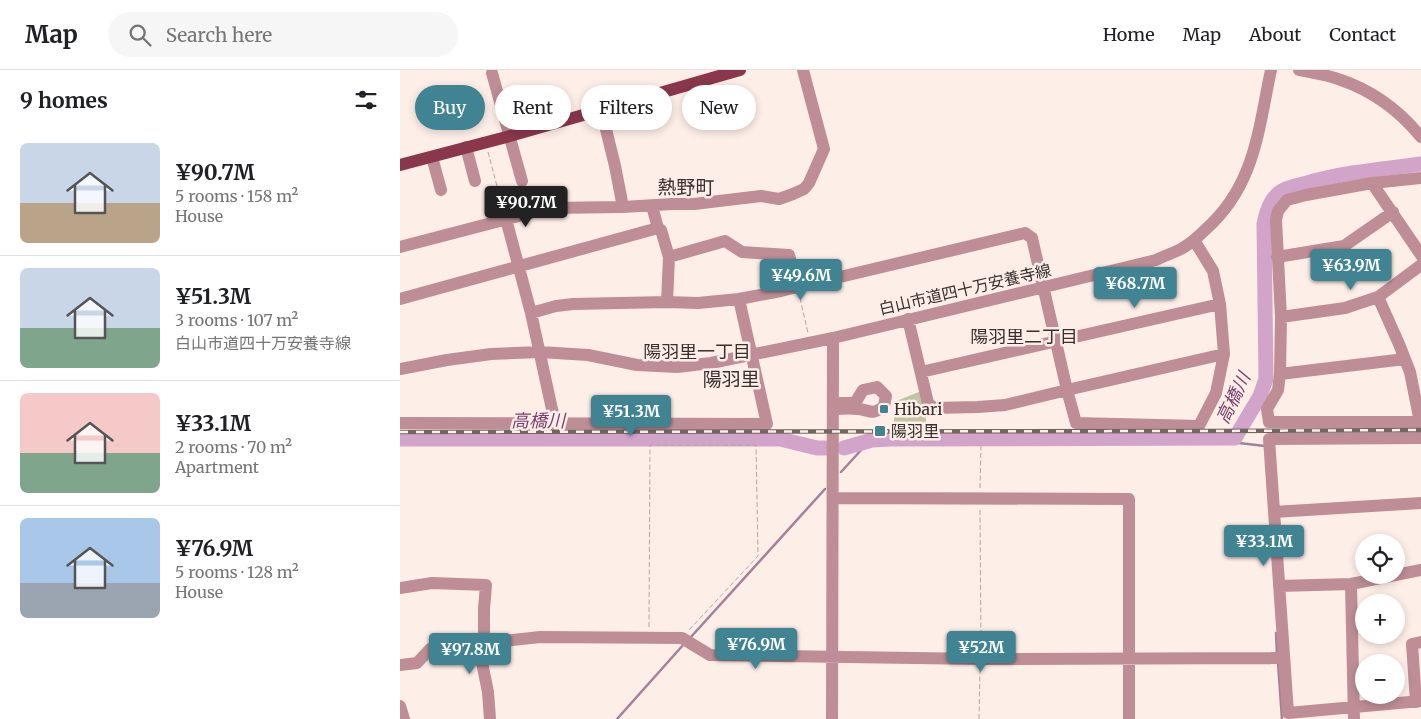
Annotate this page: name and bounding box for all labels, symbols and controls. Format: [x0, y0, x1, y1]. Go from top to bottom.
search box [108, 12, 458, 57]
text: Map [25, 19, 78, 50]
icon: search [126, 21, 154, 49]
text: Search here [166, 23, 272, 47]
text: Home [1103, 23, 1155, 46]
text: Map [1183, 23, 1221, 46]
text: About [1249, 23, 1301, 46]
text: Contact [1329, 23, 1396, 46]
chip: Buy [415, 85, 485, 130]
chip: Rent [495, 85, 571, 130]
chip: Filters [581, 85, 672, 130]
chip: New [682, 85, 756, 130]
icon: filters [352, 86, 380, 114]
text: 9 homes [20, 87, 108, 114]
text: ¥90.7M [175, 159, 255, 186]
icon: home [60, 163, 120, 223]
district label: 熱野町 [657, 175, 715, 199]
text: 5 rooms · 158 m² [175, 186, 298, 206]
pin: ¥90.7M [485, 186, 567, 228]
text: ¥90.7M [496, 192, 556, 212]
text: House [175, 206, 223, 226]
pin: ¥63.9M [1310, 248, 1392, 291]
text: ¥63.9M [1322, 255, 1380, 275]
pin: ¥49.6M [760, 258, 842, 301]
street label: 白山市道四十万安養寺線 [877, 259, 1053, 319]
text: ¥49.6M [771, 265, 831, 285]
pin: ¥68.7M [1094, 266, 1176, 309]
text: ¥68.7M [1105, 273, 1165, 293]
text: ¥51.3M [175, 283, 251, 310]
icon: home [60, 288, 120, 348]
text: 3 rooms · 107 m² [175, 310, 298, 330]
district label: 陽羽里二丁目 [970, 325, 1078, 348]
text: 白山市道四十万安養寺線 [175, 333, 351, 353]
district label: 陽羽里一丁目 [643, 340, 751, 363]
district label: 陽羽里 [702, 367, 760, 391]
water label: 高橋川 [1211, 367, 1256, 427]
pin: ¥51.3M [590, 394, 672, 437]
place label: Hibari [894, 399, 943, 419]
text: ¥51.3M [602, 401, 660, 421]
marker: Hibari [878, 403, 890, 415]
water label: 高橋川 [511, 409, 567, 432]
text: ¥33.1M [175, 410, 251, 437]
icon: home [60, 413, 120, 473]
place label: 陽羽里 [891, 421, 939, 441]
marker: 陽羽里 [873, 424, 887, 438]
text: 2 rooms · 70 m² [175, 437, 292, 457]
text: Apartment [175, 457, 259, 477]
pin: ¥33.1M [1223, 524, 1305, 567]
text: ¥33.1M [1235, 531, 1293, 551]
map controls [1355, 534, 1405, 704]
button: locate [1355, 534, 1405, 584]
text: ¥76.9M [175, 535, 253, 562]
icon: home [60, 538, 120, 598]
text: 5 rooms · 128 m² [175, 562, 299, 582]
text: House [175, 582, 223, 602]
button: + [1355, 594, 1405, 644]
pin: ¥76.9M [715, 628, 797, 670]
pin: ¥52M [951, 630, 1011, 673]
pin: ¥97.8M [429, 632, 511, 675]
text: ¥76.9M [726, 634, 786, 654]
text: ¥52M [958, 637, 1004, 657]
text: ¥97.8M [440, 639, 500, 659]
button: − [1355, 654, 1405, 704]

